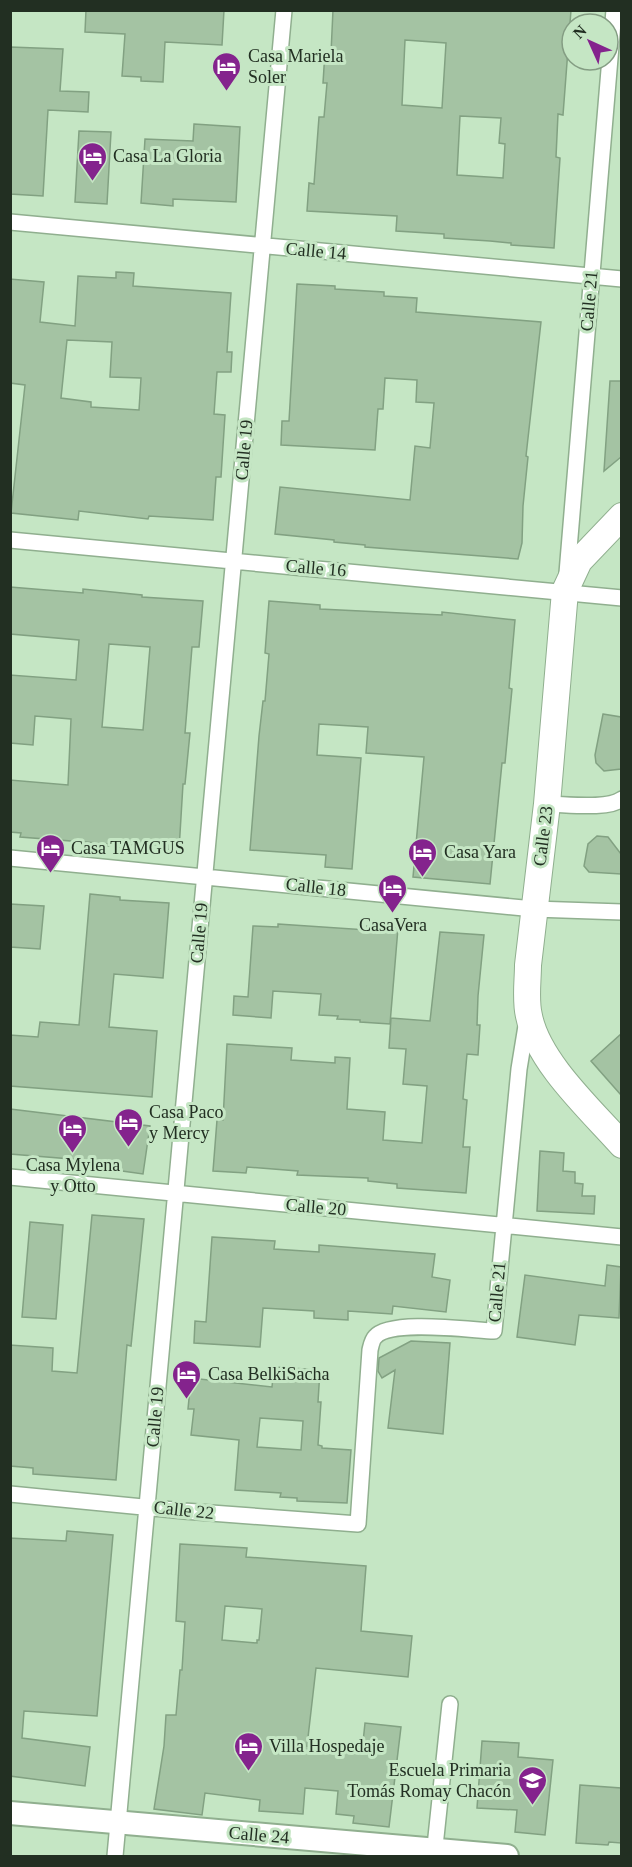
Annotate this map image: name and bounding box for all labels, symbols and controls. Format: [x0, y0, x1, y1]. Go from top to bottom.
north arrow [560, 12, 620, 72]
text: N [570, 21, 590, 42]
place label: Casa Mariela Soler [248, 46, 343, 87]
hotel icon: Casa Mariela Soler [211, 50, 243, 92]
hotel icon: Casa La Gloria [76, 140, 108, 182]
place label: Casa La Gloria [113, 146, 222, 166]
street label: Calle 14 [285, 238, 347, 264]
street label: Calle 21 [576, 270, 602, 332]
street label: Calle 19 [231, 419, 257, 481]
street label: Calle 16 [285, 555, 347, 581]
street label: Calle 23 [529, 805, 557, 867]
hotel icon: Casa TAMGUS [34, 832, 66, 874]
hotel icon: Casa Yara [407, 836, 439, 878]
place label: Casa TAMGUS [71, 838, 185, 858]
place label: Casa Yara [444, 842, 516, 862]
hotel icon: CasaVera [377, 872, 409, 914]
street label: Calle 18 [285, 874, 347, 900]
street label: Calle 19 [186, 902, 212, 964]
place label: CasaVera [359, 915, 427, 935]
place label: Casa Paco y Mercy [149, 1102, 223, 1143]
hotel icon: Casa Paco y Mercy [112, 1106, 144, 1148]
hotel icon: Casa Mylena y Otto [57, 1112, 89, 1154]
place label: Casa Mylena y Otto [26, 1155, 120, 1196]
street label: Calle 20 [285, 1194, 347, 1220]
street label: Calle 21 [484, 1261, 510, 1323]
hotel icon: Casa BelkiSacha [171, 1358, 203, 1400]
place label: Casa BelkiSacha [208, 1364, 329, 1384]
street label: Calle 19 [142, 1386, 168, 1448]
street label: Calle 22 [153, 1497, 215, 1523]
hotel icon: Villa Hospedaje [232, 1730, 264, 1772]
place label: Villa Hospedaje [269, 1736, 384, 1756]
place label: Escuela Primaria Tomás Romay Chacón [347, 1760, 511, 1801]
school or university icon: Escuela Primaria Tomás Romay Chacón [516, 1764, 548, 1806]
street label: Calle 24 [228, 1822, 290, 1848]

